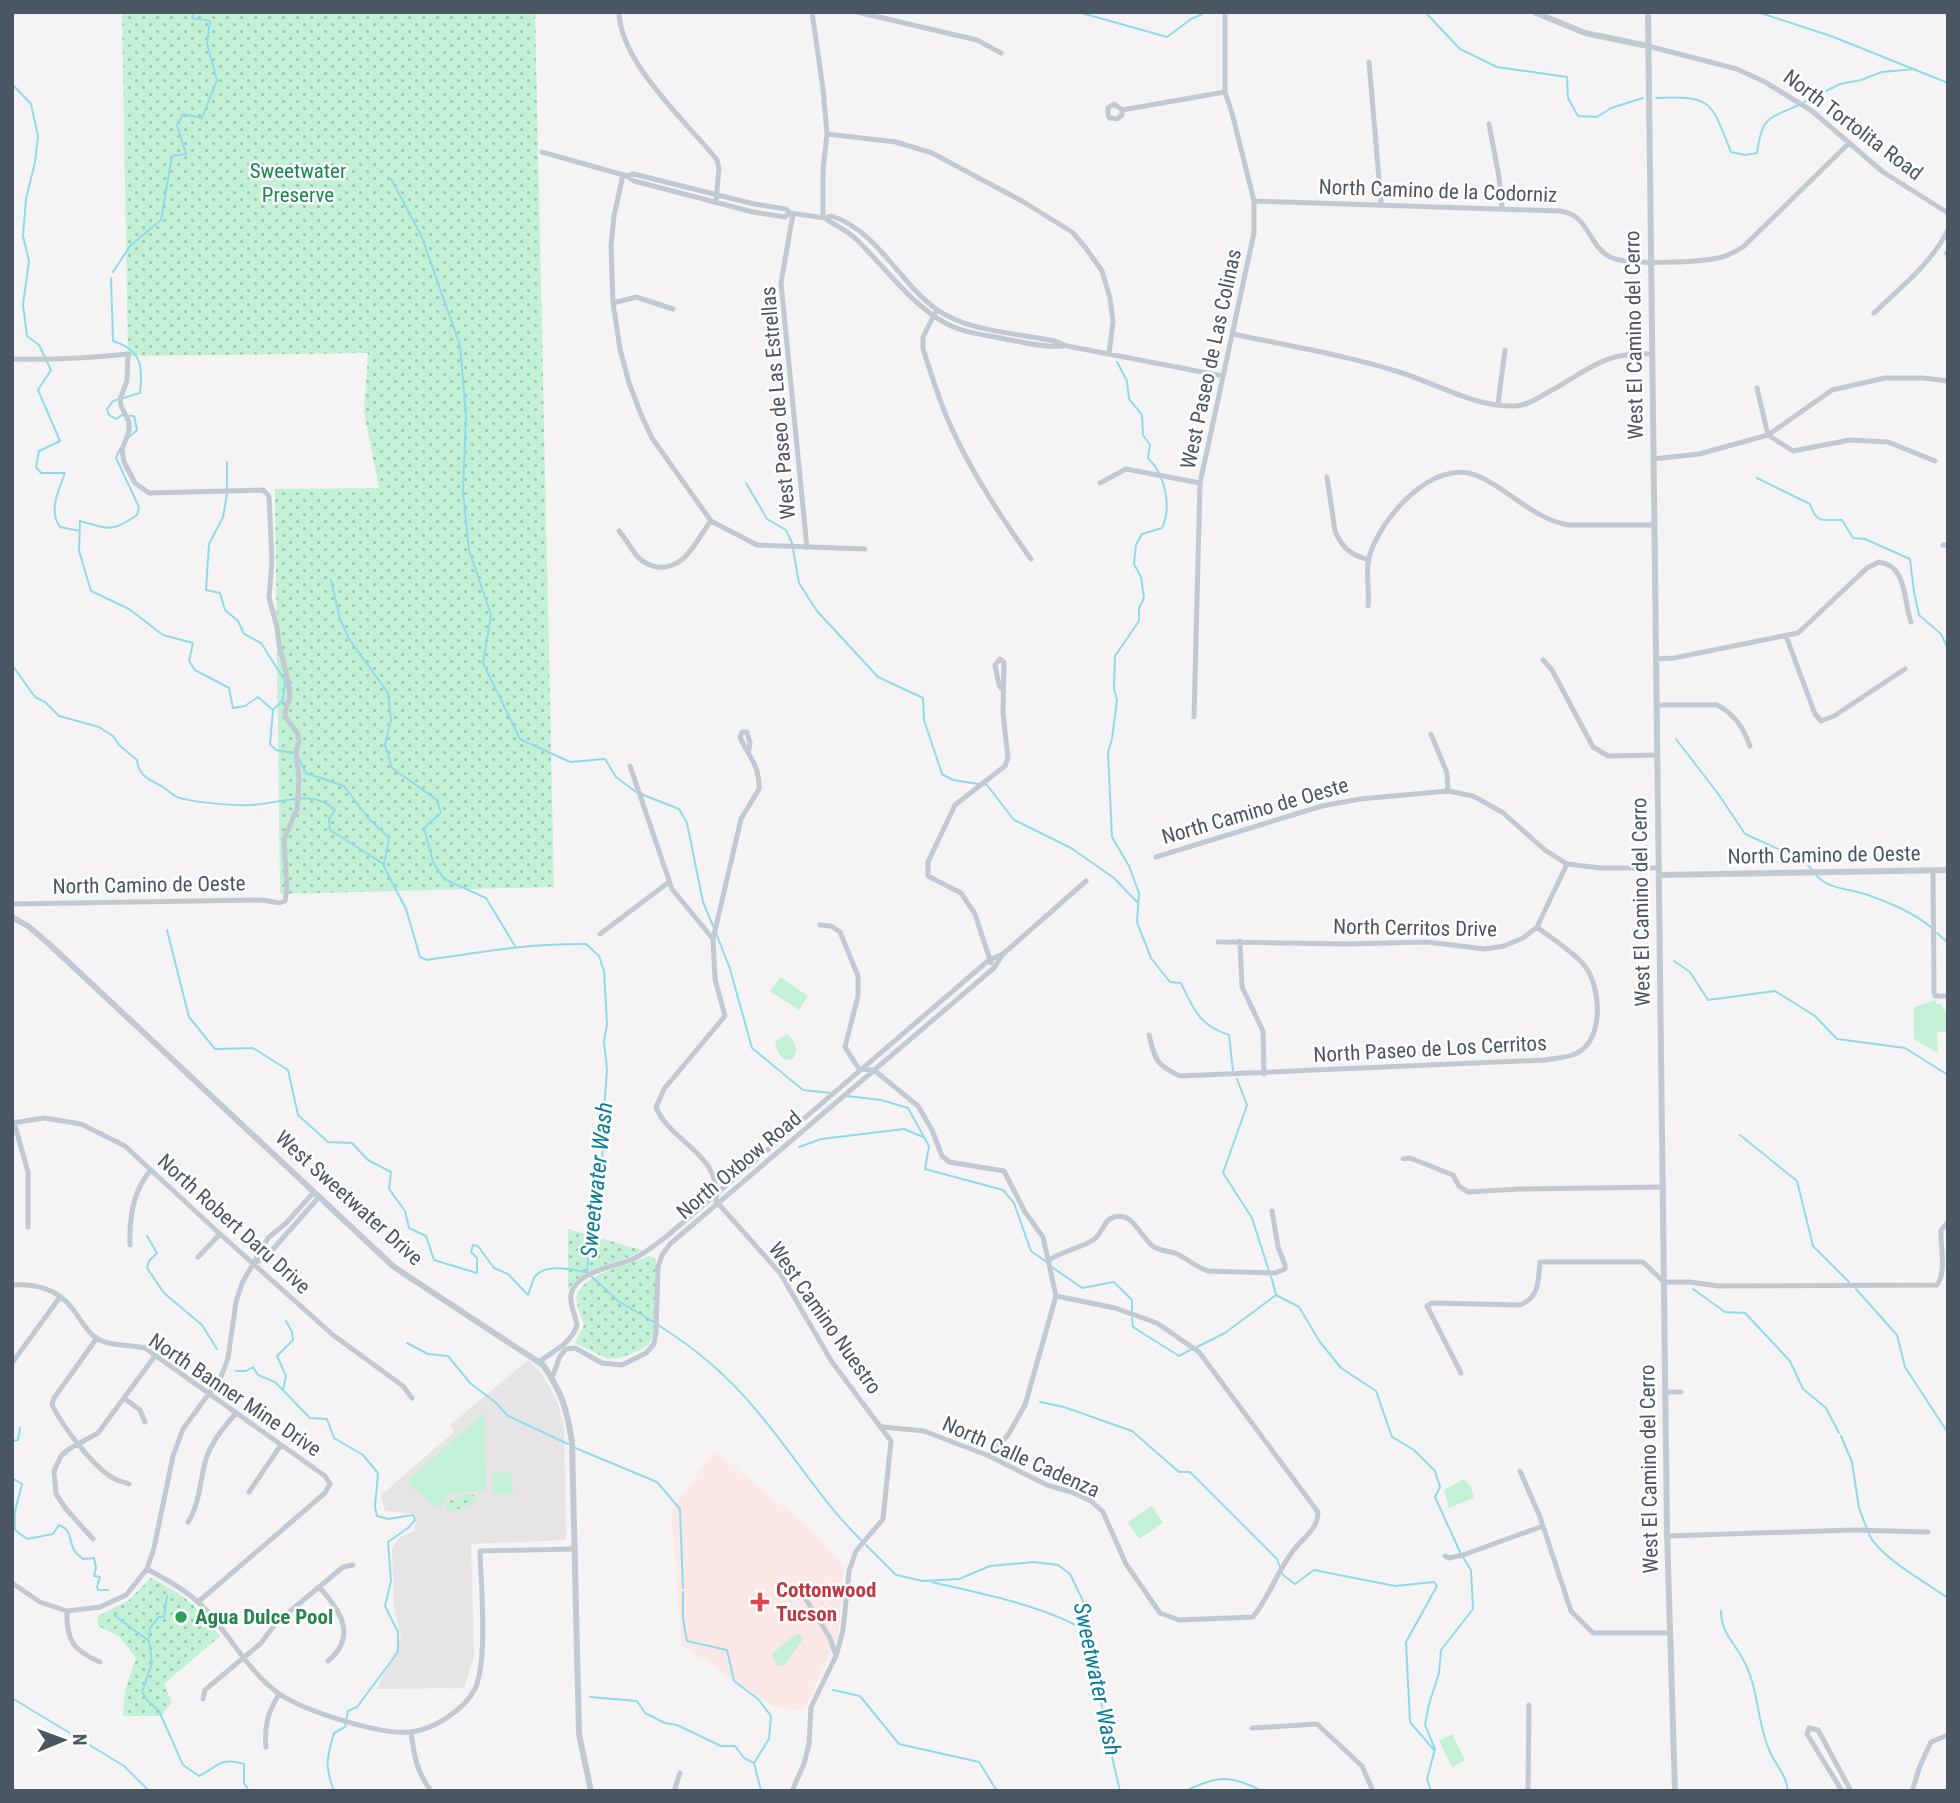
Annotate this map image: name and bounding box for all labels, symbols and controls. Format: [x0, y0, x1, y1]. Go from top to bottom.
street label: North Tortolita Road [1779, 65, 1927, 185]
park label: Sweetwater Preserve [250, 159, 346, 207]
street label: North Camino de la Codorniz [1318, 175, 1558, 207]
street label: West El Camino del Cerro [1620, 230, 1648, 440]
street label: West Paseo de Las Colinas [1176, 247, 1246, 471]
street label: West Paseo de Las Estrellas [756, 286, 800, 520]
street label: North Camino de Oeste [1159, 773, 1351, 849]
street label: West El Camino del Cerro [1627, 797, 1655, 1007]
street label: North Camino de Oeste [1727, 841, 1921, 869]
street label: North Camino de Oeste [52, 871, 246, 899]
street label: North Cerritos Drive [1333, 915, 1497, 941]
street label: North Paseo de Los Cerritos [1313, 1031, 1547, 1067]
water label: Sweetwater Wash [575, 1101, 619, 1259]
street label: North Oxbow Road [672, 1106, 806, 1224]
street label: West Sweetwater Drive [271, 1126, 428, 1270]
street label: North Robert Daru Drive [153, 1149, 315, 1299]
street label: West Camino Nuestro [764, 1237, 886, 1399]
street label: North Banner Mine Drive [145, 1329, 326, 1462]
street label: West El Camino del Cerro [1635, 1364, 1663, 1574]
street label: North Calle Cadenza [939, 1412, 1103, 1502]
place label: Cottonwood Tucson [776, 1578, 876, 1626]
marker: Cottonwood Tucson [750, 1592, 770, 1612]
water label: Sweetwater Wash [1068, 1600, 1126, 1758]
place label: Agua Dulce Pool [195, 1605, 333, 1629]
marker: Agua Dulce Pool [173, 1609, 189, 1625]
north arrow [28, 1705, 98, 1775]
text: N [68, 1734, 91, 1746]

